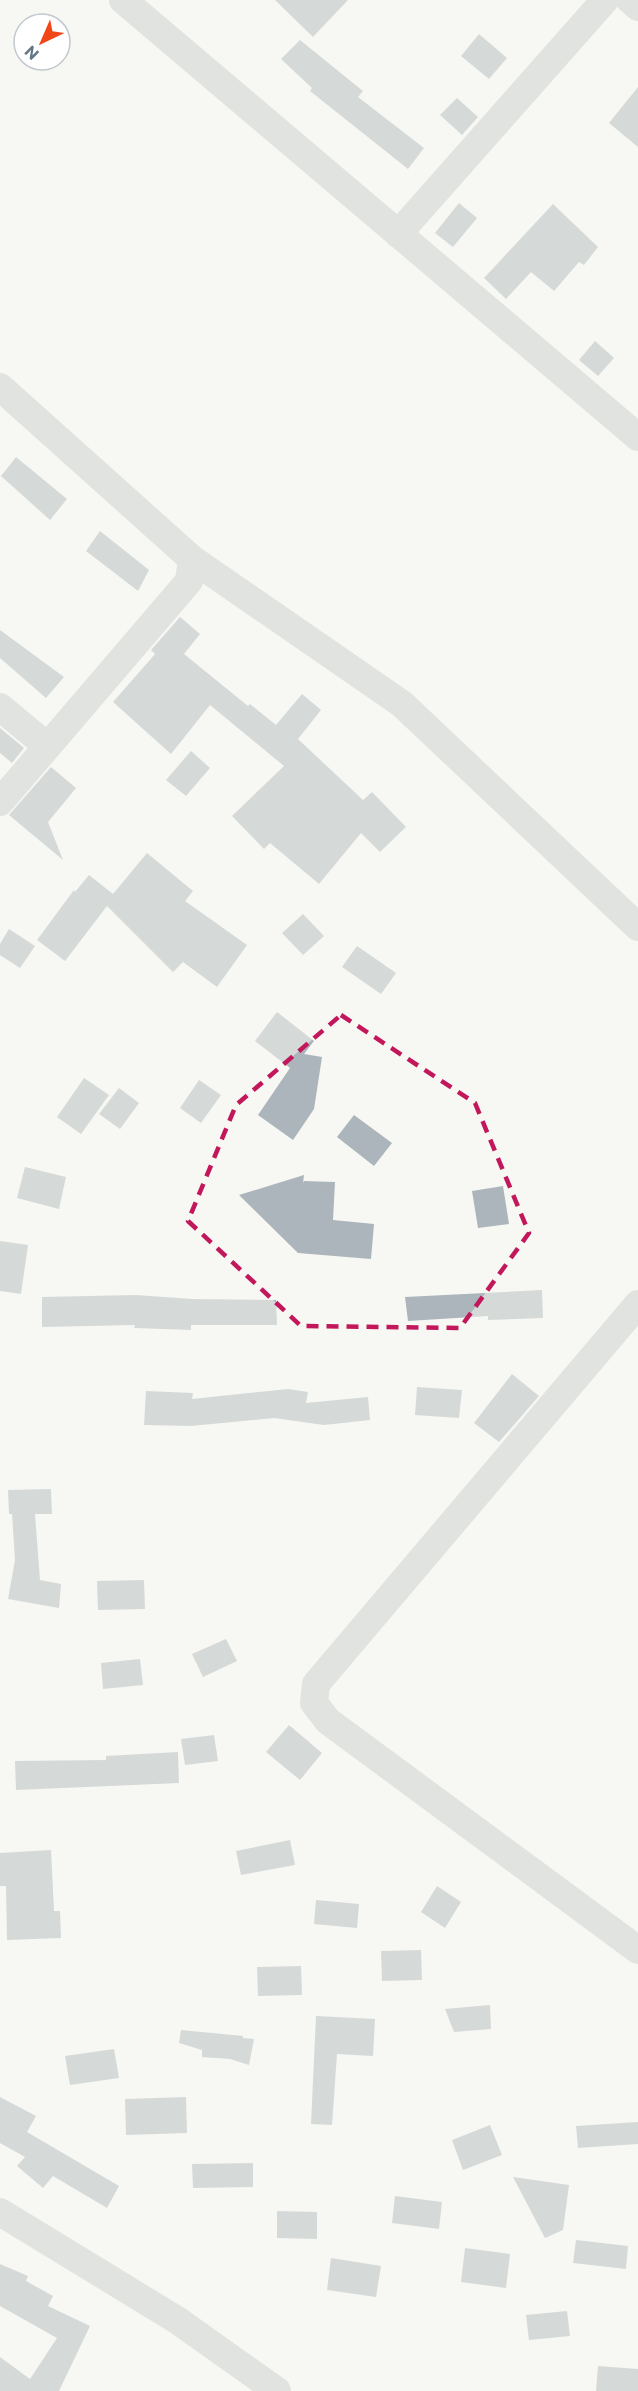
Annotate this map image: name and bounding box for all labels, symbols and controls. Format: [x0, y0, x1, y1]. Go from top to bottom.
north arrow [12, 12, 72, 72]
text: N [20, 42, 42, 64]

